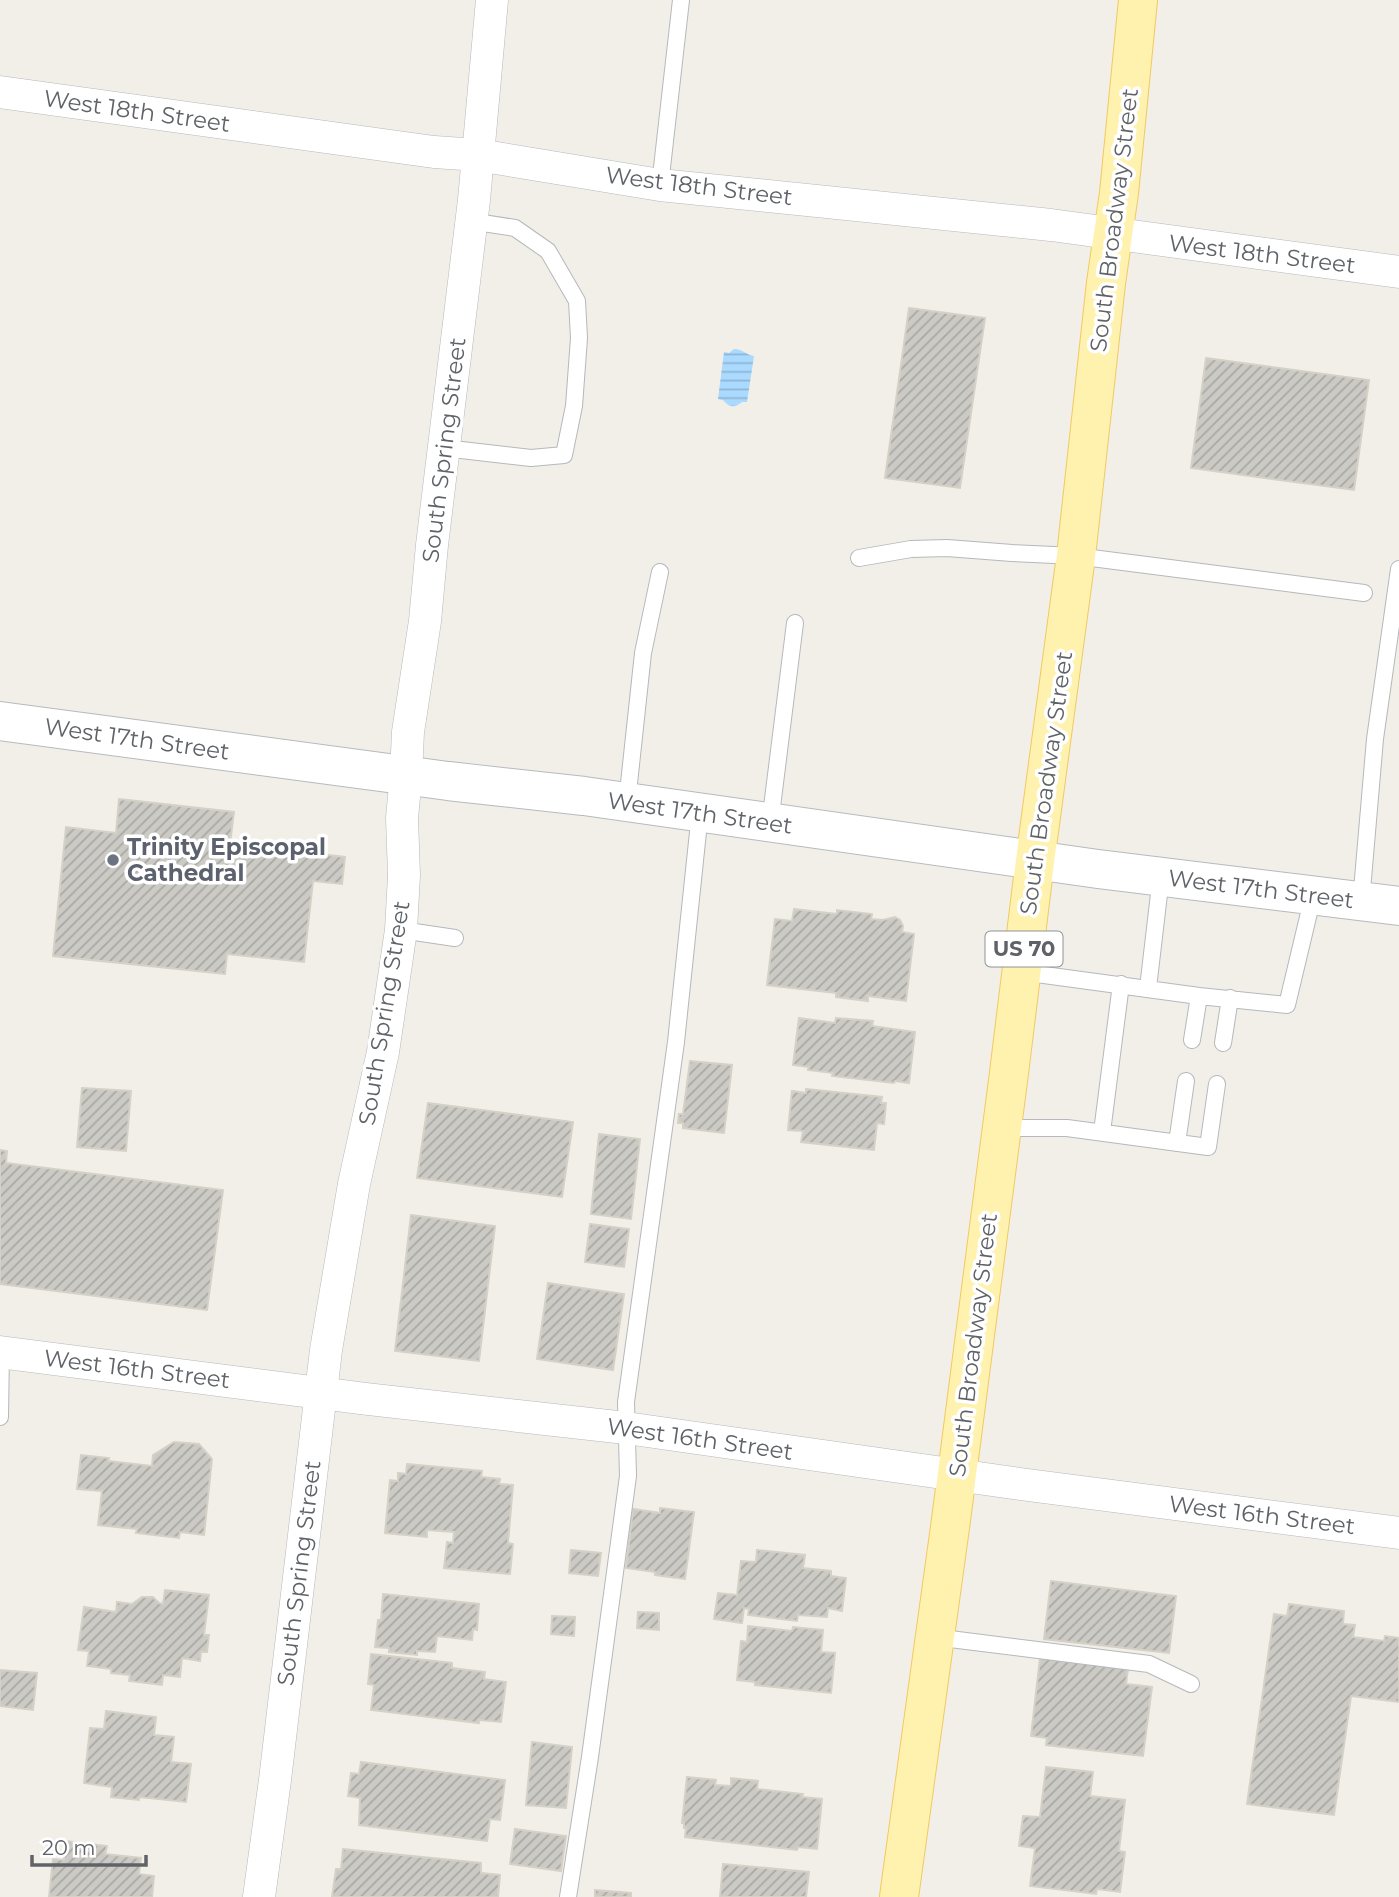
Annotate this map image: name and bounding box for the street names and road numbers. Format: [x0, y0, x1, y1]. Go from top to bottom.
street label: West 18th Street [42, 84, 232, 138]
street label: South Broadway Street [1084, 86, 1144, 354]
street label: West 18th Street [604, 161, 794, 211]
street label: West 18th Street [1167, 229, 1357, 279]
street label: South Spring Street [416, 336, 472, 564]
street label: South Broadway Street [1014, 650, 1078, 916]
street label: West 17th Street [43, 712, 231, 766]
street label: West 17th Street [606, 786, 794, 840]
street label: West 17th Street [1167, 864, 1355, 914]
street label: South Spring Street [352, 899, 416, 1127]
road number: US 70 [986, 932, 1062, 967]
street label: South Broadway Street [943, 1211, 1003, 1479]
street label: West 16th Street [42, 1344, 232, 1394]
street label: West 16th Street [605, 1412, 795, 1466]
street label: South Spring Street [271, 1459, 327, 1687]
street label: West 16th Street [1167, 1490, 1357, 1540]

